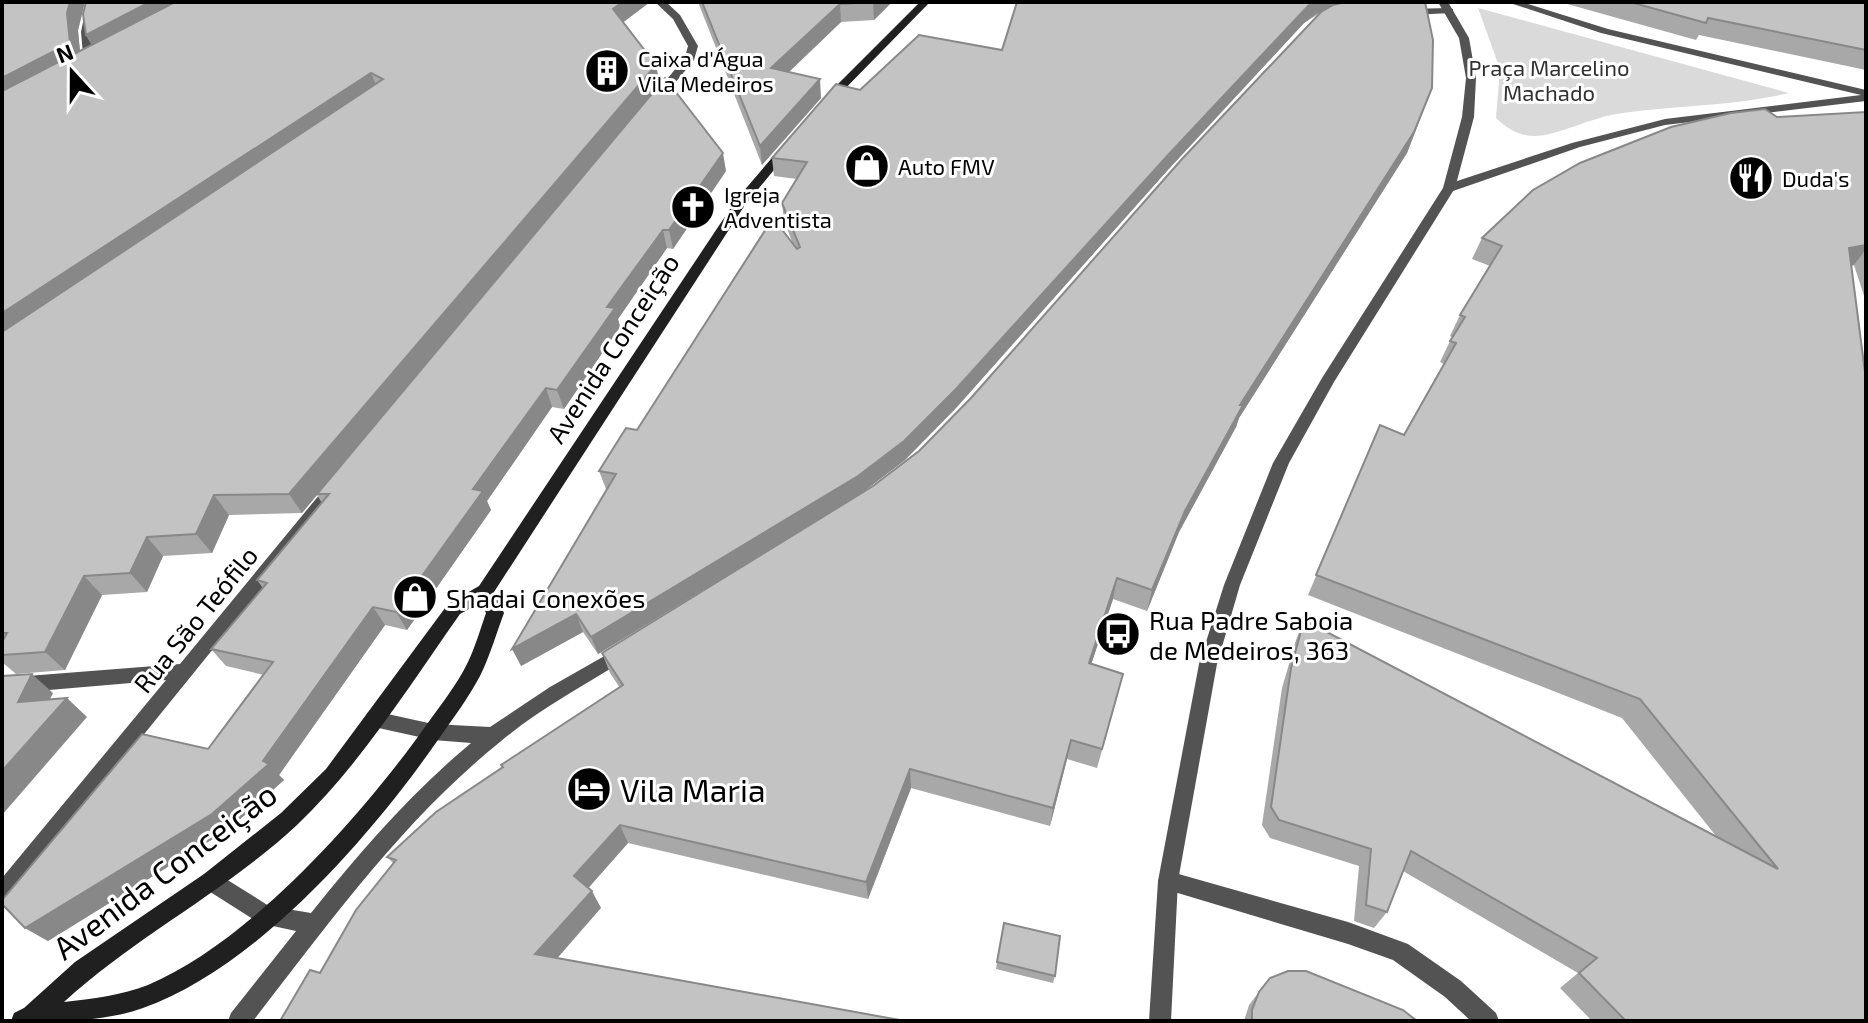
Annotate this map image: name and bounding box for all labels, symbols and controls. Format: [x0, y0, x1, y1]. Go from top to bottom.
north arrow [32, 32, 112, 112]
text: N [52, 37, 77, 67]
place label: Caixa d'Água Vila Medeiros [638, 45, 774, 96]
building icon: Caixa d'Água Vila Medeiros [583, 47, 631, 95]
park label: Praça Marcelino Machado [1468, 54, 1630, 105]
shop icon: Auto FMV [843, 142, 891, 190]
place label: Auto FMV [898, 153, 995, 179]
restaurant icon: Duda's [1727, 154, 1775, 202]
place label: Duda's [1782, 165, 1849, 191]
place label: Igreja Adventista [724, 181, 832, 232]
church icon: Igreja Adventista [669, 183, 717, 231]
street label: Avenida Conceição [539, 248, 686, 449]
street label: Rua São Teófilo [127, 540, 263, 698]
shop icon: Shadai Conexões [391, 573, 439, 621]
place label: Shadai Conexões [446, 582, 645, 613]
place label: Rua Padre Saboia de Medeiros, 363 [1149, 604, 1353, 665]
bus stop icon: Rua Padre Saboia de Medeiros, 363 [1094, 610, 1142, 658]
hotel icon: Vila Maria [565, 765, 613, 813]
place label: Vila Maria [620, 770, 766, 808]
street label: Avenida Conceição [45, 774, 284, 968]

